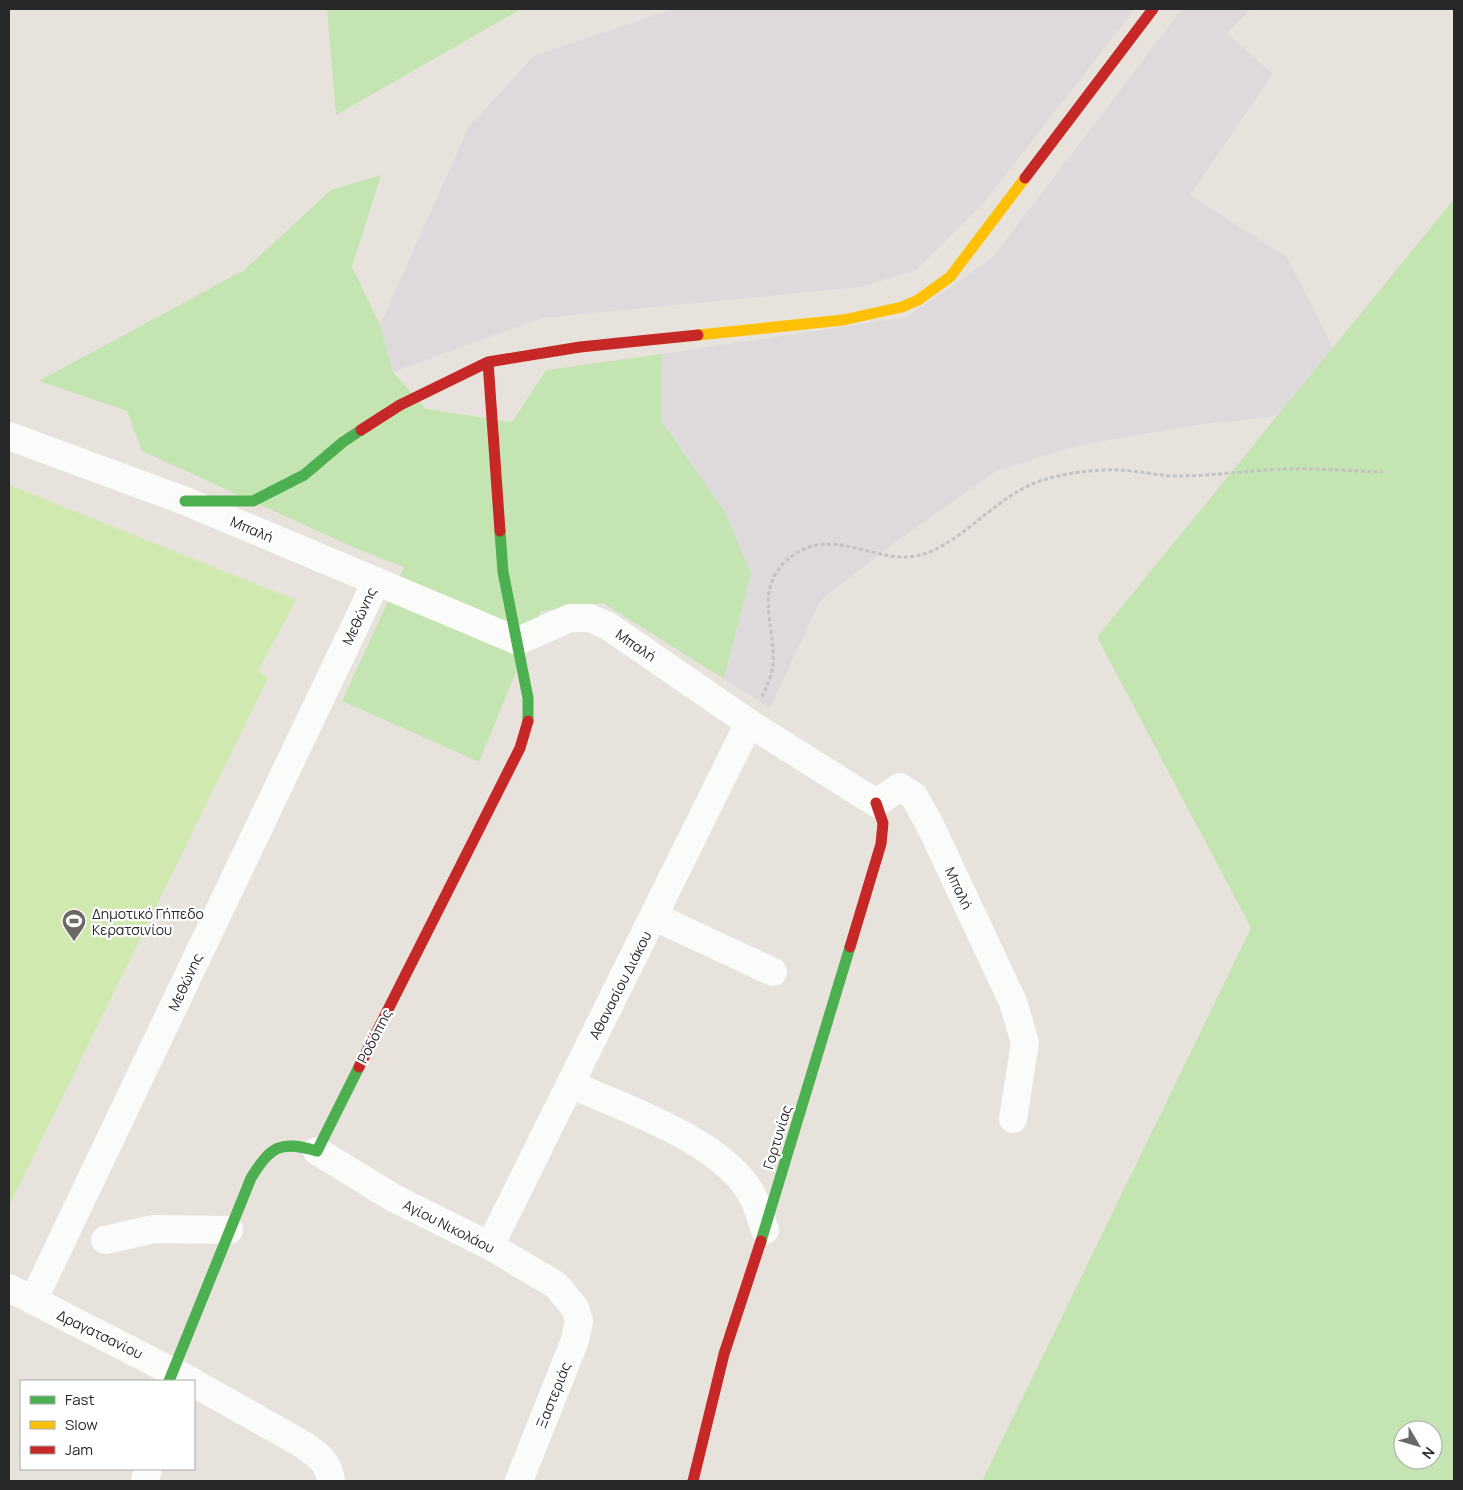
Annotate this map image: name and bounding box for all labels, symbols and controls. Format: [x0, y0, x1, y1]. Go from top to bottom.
street label: Μπαλή [228, 511, 276, 547]
street label: Μεθώνης [337, 584, 381, 648]
street label: Μπαλή [612, 624, 660, 666]
street label: Μπαλή [941, 864, 977, 912]
place label: Δημοτικό Γήπεδο Κερατσινίου [92, 904, 204, 939]
sports icon: Δημοτικό Γήπεδο Κερατσινίου [61, 908, 87, 942]
street label: Αθανασίου Διάκου [584, 928, 656, 1042]
street label: Μεθώνης [163, 950, 207, 1014]
street label: Ροδόπης [352, 1005, 396, 1066]
street label: Γορτυνίας [758, 1102, 796, 1171]
street label: Αγίου Νικολάου [400, 1195, 498, 1257]
street label: Δραγατσανίου [54, 1305, 146, 1363]
street label: Ξαστεριάς [531, 1359, 575, 1431]
legend [20, 1380, 195, 1470]
text: Fast [65, 1389, 94, 1410]
text: Slow [65, 1414, 98, 1435]
north arrow [1393, 1420, 1443, 1470]
text: Jam [65, 1439, 93, 1460]
text: N [1418, 1443, 1439, 1463]

